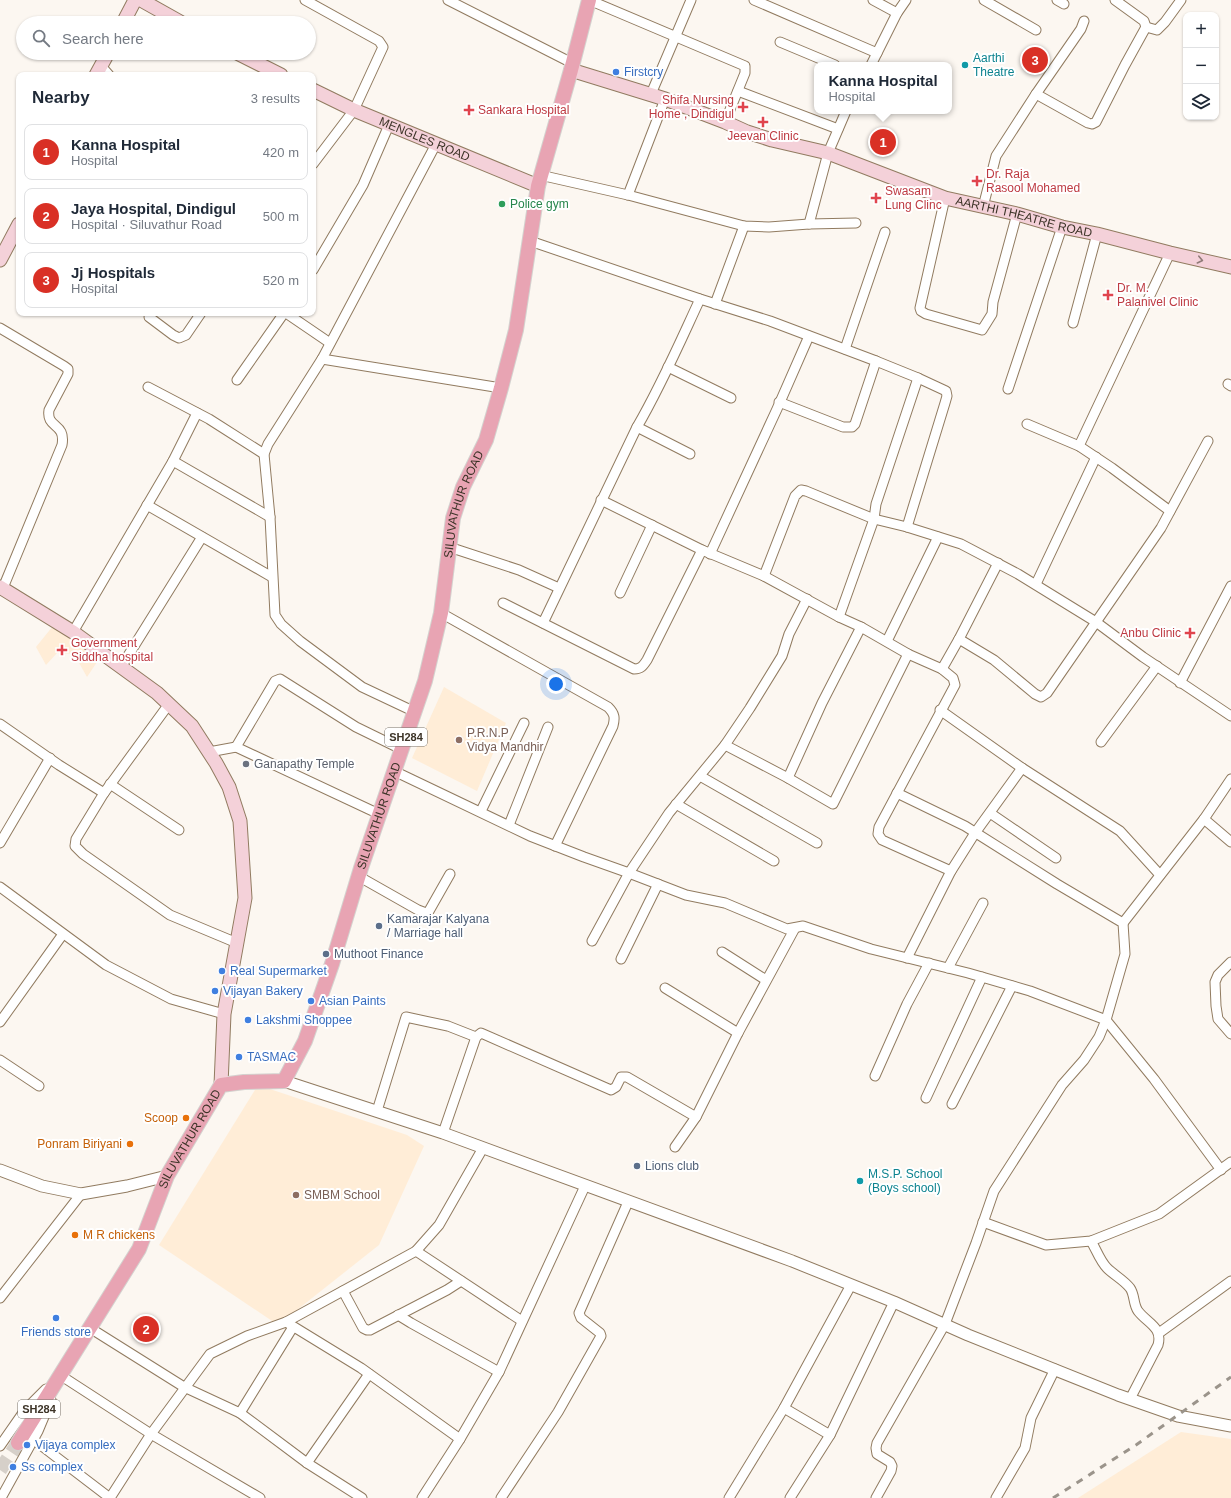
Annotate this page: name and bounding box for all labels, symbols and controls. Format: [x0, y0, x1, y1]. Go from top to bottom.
map controls [1183, 12, 1219, 120]
button: + [1183, 12, 1219, 48]
search box [16, 16, 316, 60]
icon: search [30, 27, 52, 49]
text: Search here [62, 30, 144, 47]
pin: 3 [1022, 45, 1048, 75]
button: − [1183, 48, 1219, 84]
place label: Aarthi Theatre [973, 51, 1015, 79]
marker: Aarthi Theatre [960, 60, 970, 70]
popup [814, 62, 952, 114]
place label: Firstcry [624, 65, 663, 79]
marker: Firstcry [611, 67, 621, 77]
text: Kanna Hospital [828, 72, 938, 89]
button: layers [1183, 84, 1219, 120]
text: Nearby [32, 88, 90, 107]
text: Hospital [828, 89, 875, 104]
text: 3 results [251, 91, 300, 106]
place label: Shifa Nursing Home , Dindigul [649, 93, 734, 121]
marker: Shifa Nursing Home , Dindigul [737, 101, 749, 113]
place label: Sankara Hospital [478, 103, 569, 117]
marker: Sankara Hospital [463, 104, 475, 116]
street label: MENGLES ROAD [377, 114, 472, 164]
marker: Jeevan Clinic [757, 116, 769, 128]
pin: 1 [870, 127, 896, 157]
place label: Jeevan Clinic [727, 129, 799, 143]
text: Kanna Hospital [71, 136, 180, 153]
text: 1 [42, 145, 50, 160]
text: 420 m [263, 145, 299, 160]
text: Hospital [71, 153, 118, 168]
place label: Dr. Raja Rasool Mohamed [986, 167, 1080, 195]
marker: Dr. Raja Rasool Mohamed [971, 175, 983, 187]
place label: Swasam Lung Clinc [885, 184, 942, 212]
marker: Swasam Lung Clinc [870, 192, 882, 204]
street label: AARTHI THEATRE ROAD [954, 194, 1094, 240]
place label: Police gym [510, 197, 569, 211]
marker: Police gym [497, 199, 507, 209]
text: Jaya Hospital, Dindigul [71, 200, 236, 217]
text: 2 [42, 209, 50, 224]
text: 500 m [263, 209, 299, 224]
text: Hospital · Siluvathur Road [71, 217, 222, 232]
one-way arrow [1197, 256, 1204, 264]
text: Jj Hospitals [71, 264, 155, 281]
text: 3 [42, 273, 50, 288]
text: 520 m [263, 273, 299, 288]
text: Hospital [71, 281, 118, 296]
place label: Dr. M. Palanivel Clinic [1117, 281, 1198, 309]
marker: Dr. M. Palanivel Clinic [1102, 289, 1114, 301]
street label: SILUVATHUR ROAD [441, 448, 487, 559]
place label: Anbu Clinic [1120, 626, 1181, 640]
marker: Anbu Clinic [1184, 627, 1196, 639]
place label: Government Siddha hospital [71, 636, 153, 664]
marker: Government Siddha hospital [56, 644, 68, 656]
your location [546, 674, 566, 694]
place label: P.R.N.P Vidya Mandhir [467, 726, 544, 754]
road number: SH284 [385, 728, 427, 746]
marker: P.R.N.P Vidya Mandhir [454, 735, 464, 745]
place label: Ganapathy Temple [254, 757, 355, 771]
marker: Ganapathy Temple [241, 759, 251, 769]
street label: SILUVATHUR ROAD [354, 760, 404, 871]
place label: Kamarajar Kalyana / Marriage hall [387, 912, 489, 940]
marker: Kamarajar Kalyana / Marriage hall [374, 921, 384, 931]
place label: Muthoot Finance [334, 947, 424, 961]
marker: Muthoot Finance [321, 949, 331, 959]
place label: Real Supermarket [230, 964, 327, 978]
marker: Real Supermarket [217, 966, 227, 976]
place label: Vijayan Bakery [223, 984, 303, 998]
marker: Vijayan Bakery [210, 986, 220, 996]
place label: Asian Paints [319, 994, 386, 1008]
marker: Asian Paints [306, 996, 316, 1006]
place label: Lakshmi Shoppee [256, 1013, 352, 1027]
marker: Lakshmi Shoppee [243, 1015, 253, 1025]
place label: TASMAC [247, 1050, 296, 1064]
marker: TASMAC [234, 1052, 244, 1062]
street label: SILUVATHUR ROAD [156, 1087, 224, 1191]
place label: Scoop [144, 1111, 178, 1125]
marker: Scoop [181, 1113, 191, 1123]
place label: Ponram Biriyani [37, 1137, 122, 1151]
marker: Ponram Biriyani [125, 1139, 135, 1149]
place label: Lions club [645, 1159, 699, 1173]
marker: Lions club [632, 1161, 642, 1171]
place label: M.S.P. School (Boys school) [868, 1167, 942, 1195]
marker: M.S.P. School (Boys school) [855, 1176, 865, 1186]
place label: SMBM School [304, 1188, 380, 1202]
marker: SMBM School [291, 1190, 301, 1200]
place label: M R chickens [83, 1228, 155, 1242]
marker: M R chickens [70, 1230, 80, 1240]
marker: Friends store [51, 1313, 61, 1323]
pin: 2 [133, 1314, 159, 1344]
place label: Friends store [21, 1325, 91, 1339]
road number: SH284 [18, 1400, 60, 1418]
place label: Vijaya complex [35, 1438, 115, 1452]
marker: Vijaya complex [22, 1440, 32, 1450]
place label: Ss complex [21, 1460, 83, 1474]
marker: Ss complex [8, 1462, 18, 1472]

